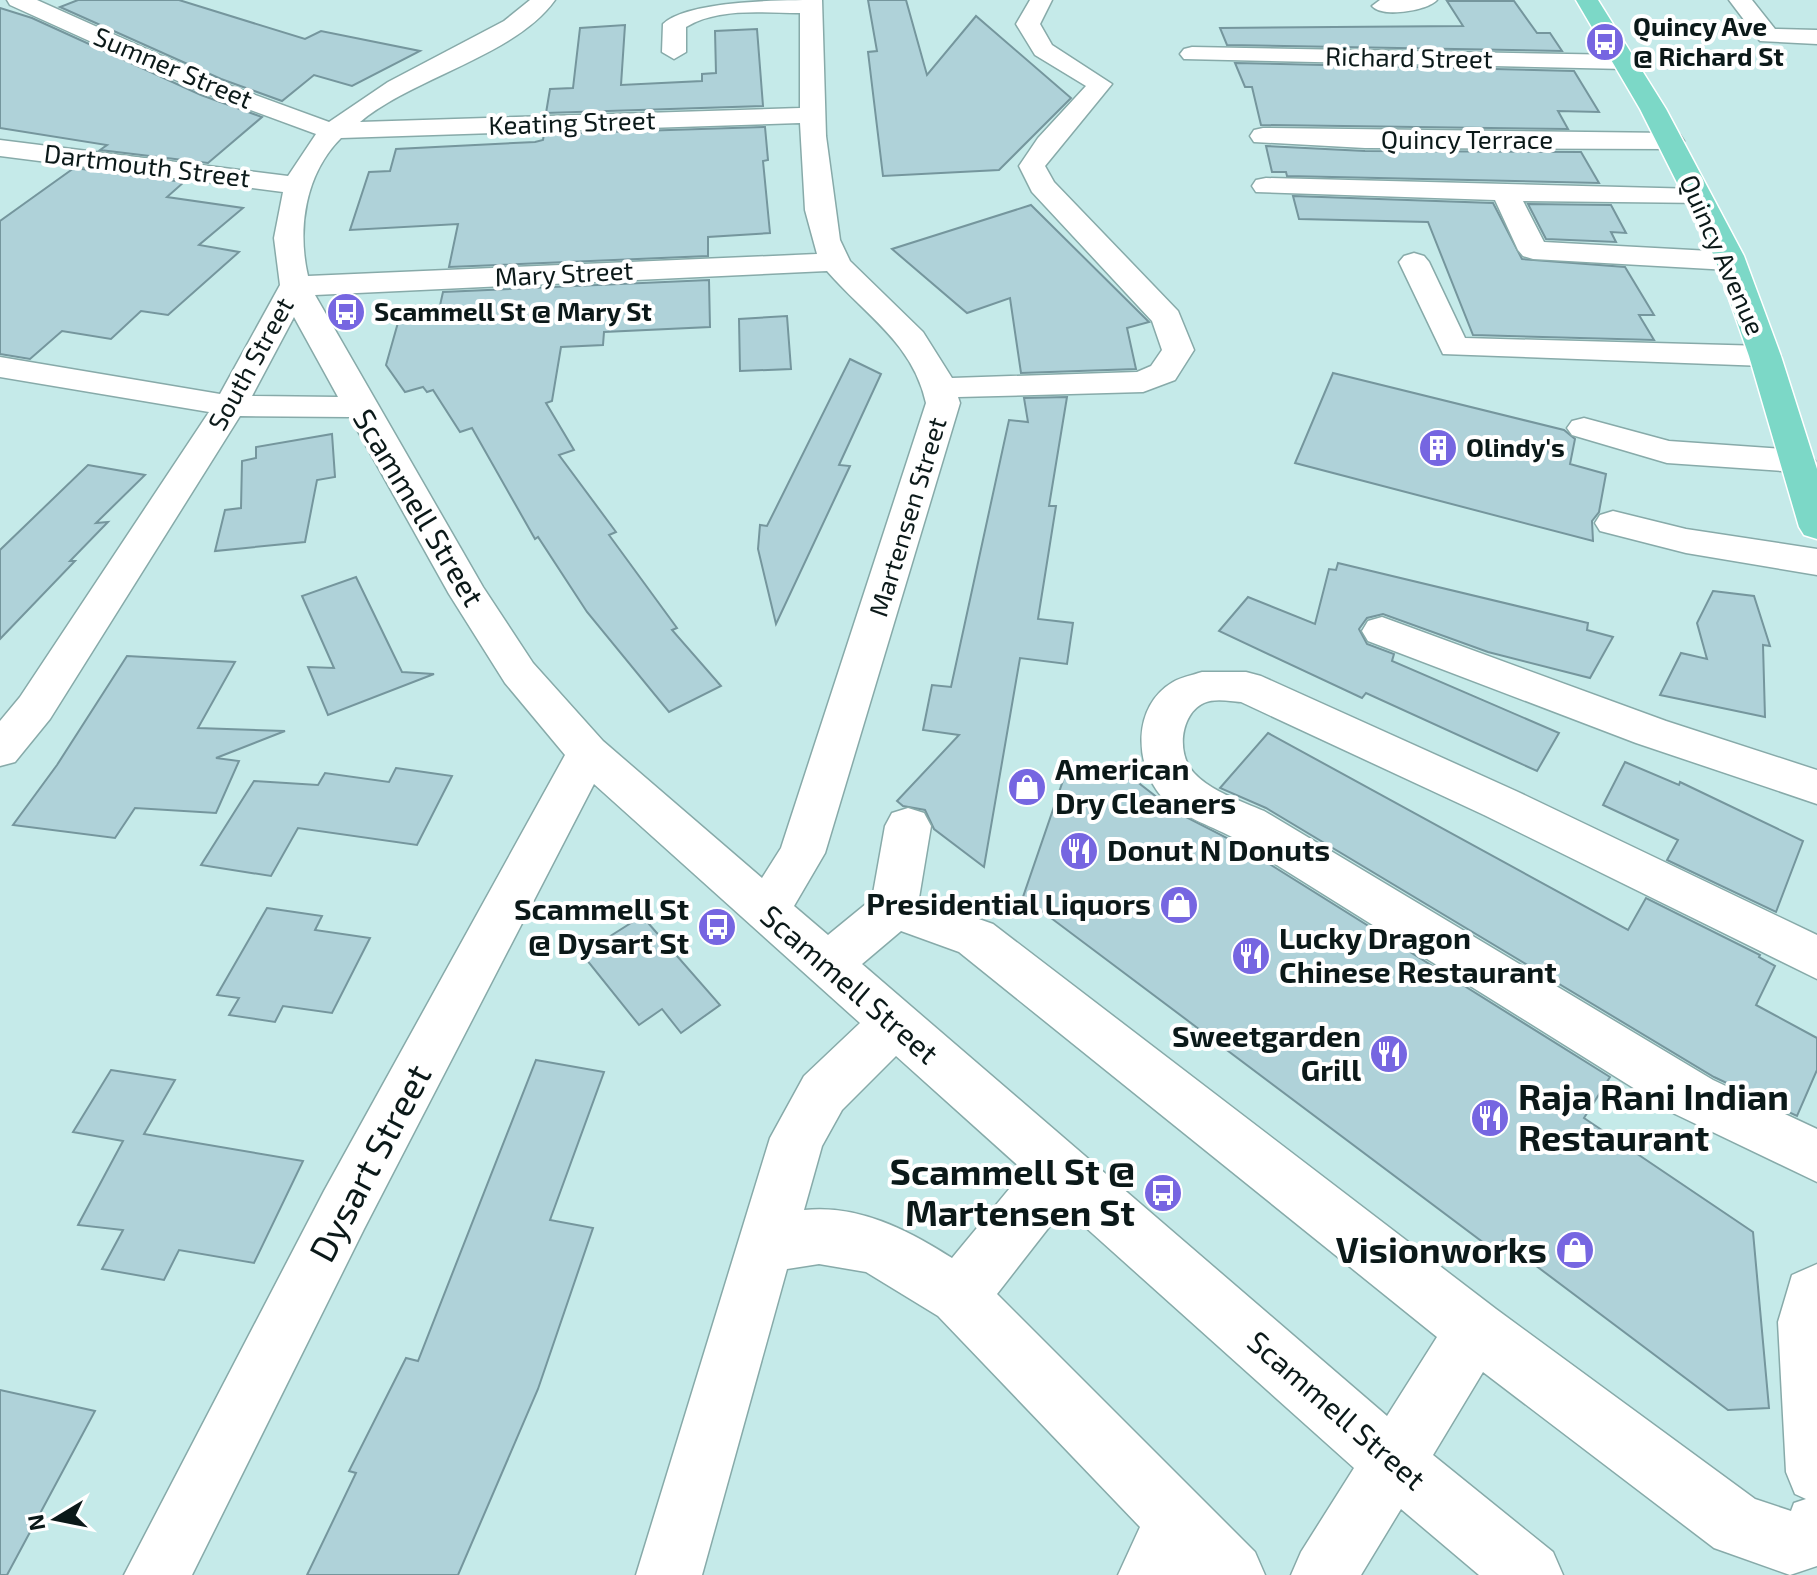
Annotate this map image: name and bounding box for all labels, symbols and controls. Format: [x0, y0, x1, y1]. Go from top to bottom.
place label: Quincy Ave @ Richard St [1633, 10, 1784, 71]
street label: Sumner Street [90, 19, 258, 114]
bus stop icon: Quincy Ave @ Richard St [1584, 21, 1626, 63]
street label: Richard Street [1325, 40, 1493, 73]
street label: Keating Street [488, 103, 656, 140]
street label: Quincy Terrace [1381, 123, 1553, 154]
street label: Dartmouth Street [42, 136, 252, 193]
street label: Quincy Avenue [1674, 170, 1773, 339]
street label: Mary Street [494, 253, 634, 292]
street label: South Street [200, 291, 299, 435]
bus stop icon: Scammell St @ Mary St [325, 291, 367, 333]
place label: Scammell St @ Mary St [374, 295, 652, 327]
street label: Scammell Street [347, 402, 493, 612]
street label: Martensen Street [862, 413, 952, 620]
building icon: Olindy's [1417, 427, 1459, 469]
place label: Olindy's [1466, 431, 1565, 463]
place label: American Dry Cleaners [1055, 750, 1236, 821]
shop icon: American Dry Cleaners [1006, 766, 1048, 808]
restaurant icon: Donut N Donuts [1058, 830, 1100, 872]
place label: Donut N Donuts [1107, 831, 1330, 867]
shop icon: Presidential Liquors [1158, 884, 1200, 926]
place label: Presidential Liquors [866, 885, 1151, 921]
place label: Scammell St @ Dysart St [514, 890, 689, 961]
street label: Scammell Street [754, 896, 947, 1070]
bus stop icon: Scammell St @ Dysart St [696, 906, 738, 948]
place label: Lucky Dragon Chinese Restaurant [1279, 919, 1557, 989]
restaurant icon: Lucky Dragon Chinese Restaurant [1230, 935, 1272, 977]
place label: Sweetgarden Grill [1172, 1017, 1361, 1087]
restaurant icon: Sweetgarden Grill [1368, 1033, 1410, 1075]
street label: Dysart Street [299, 1056, 439, 1268]
place label: Raja Rani Indian Restaurant [1518, 1074, 1789, 1158]
restaurant icon: Raja Rani Indian Restaurant [1469, 1097, 1511, 1139]
place label: Scammell St @ Martensen St [890, 1149, 1135, 1233]
bus stop icon: Scammell St @ Martensen St [1142, 1172, 1184, 1214]
place label: Visionworks [1336, 1227, 1547, 1270]
shop icon: Visionworks [1554, 1229, 1596, 1271]
street label: Scammell Street [1241, 1322, 1434, 1496]
north arrow [16, 1479, 96, 1559]
text: N [21, 1513, 50, 1533]

